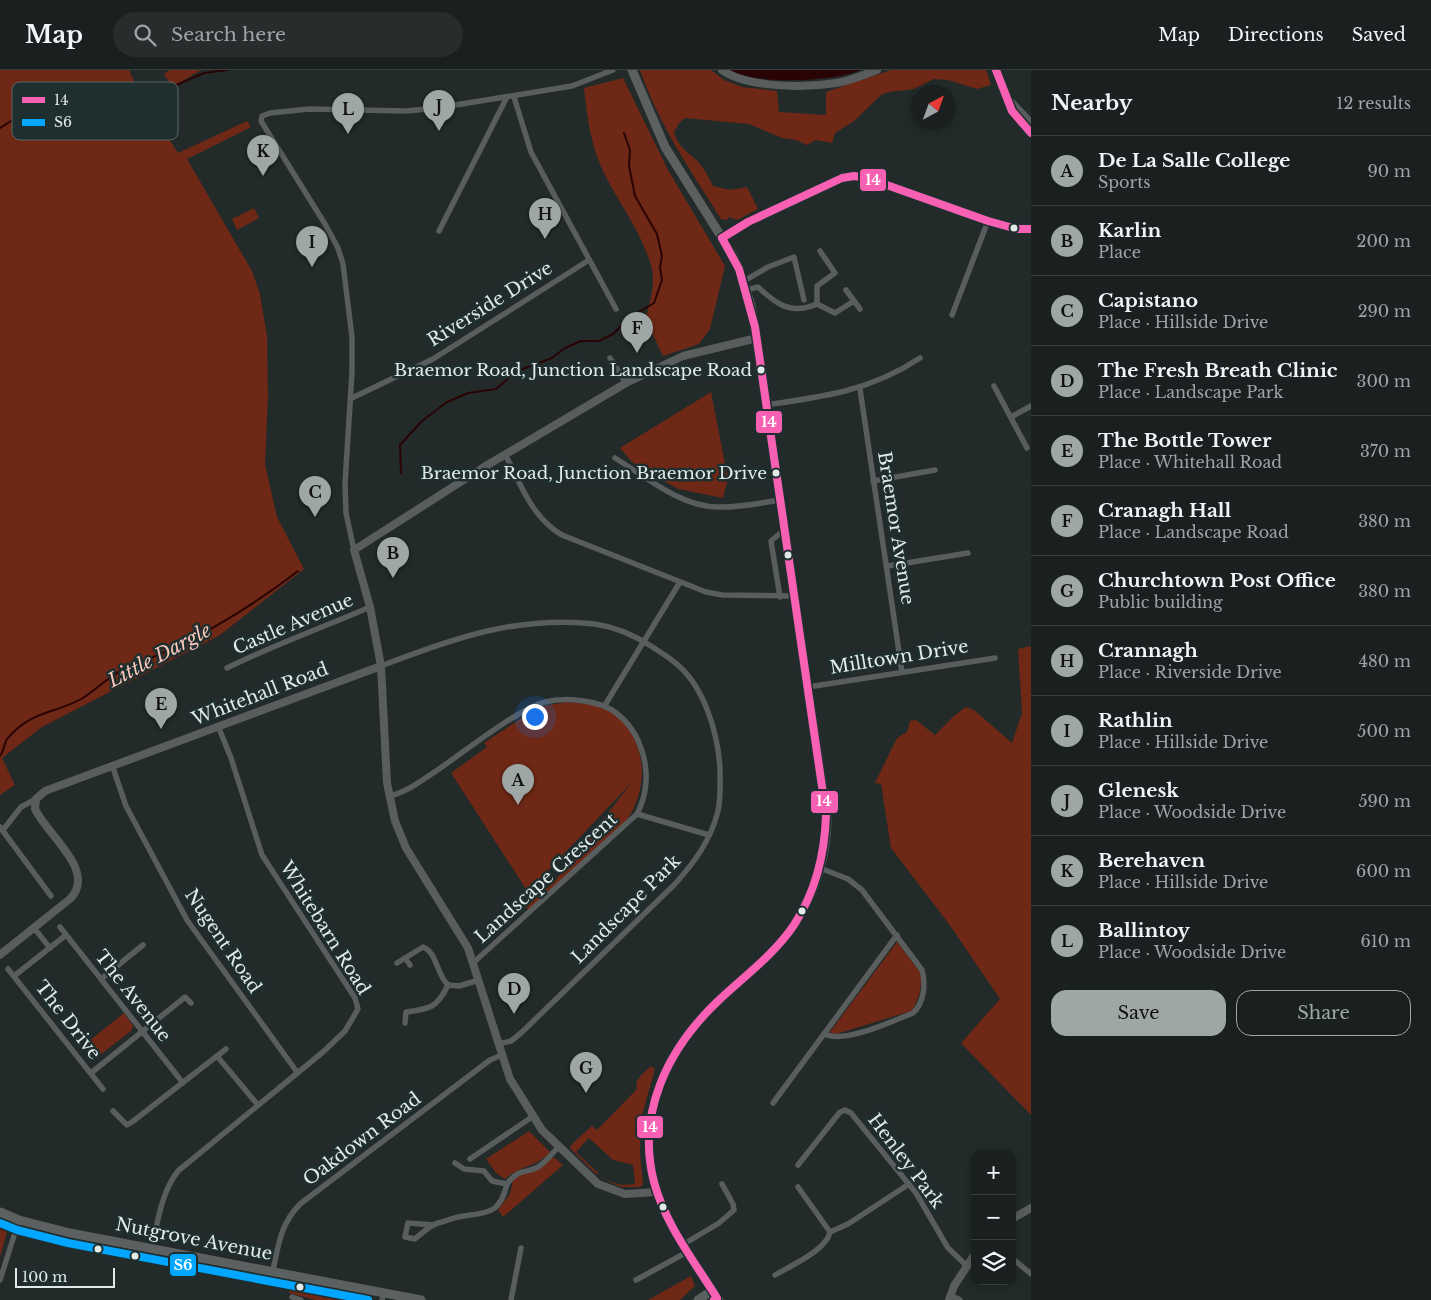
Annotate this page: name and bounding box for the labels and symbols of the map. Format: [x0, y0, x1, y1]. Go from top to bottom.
legend [12, 82, 178, 140]
north arrow [911, 85, 956, 130]
pin: J [423, 90, 455, 131]
text: 14 [54, 91, 68, 109]
pin: L [332, 93, 364, 134]
text: S6 [54, 113, 72, 131]
pin: K [247, 135, 279, 176]
line badge: 14 [859, 168, 887, 192]
text: 14 [865, 171, 881, 189]
pin: H [529, 198, 561, 239]
unlabelled marker [1009, 223, 1019, 233]
pin: I [296, 226, 328, 267]
street label: Riverside Drive [423, 257, 557, 351]
pin: F [621, 312, 653, 353]
place label: Braemor Road, Junction Landscape Road [394, 360, 753, 381]
marker: Braemor Road, Junction Landscape Road [756, 365, 766, 375]
line badge: 14 [755, 410, 783, 434]
text: 14 [761, 413, 777, 431]
street label: Braemor Avenue [873, 450, 919, 606]
place label: Braemor Road, Junction Braemor Drive [421, 463, 767, 484]
marker: Braemor Road, Junction Braemor Drive [771, 468, 781, 478]
pin: C [299, 476, 331, 517]
pin: B [377, 537, 409, 578]
unlabelled marker [783, 550, 793, 560]
street label: Castle Avenue [230, 589, 356, 659]
water label: Little Dargle [103, 618, 215, 693]
street label: Milltown Drive [828, 635, 970, 679]
street label: Whitehall Road [188, 658, 331, 730]
pin: E [145, 688, 177, 729]
your location [522, 704, 548, 730]
pin: A [502, 764, 534, 805]
line badge: 14 [810, 790, 839, 814]
text: 14 [816, 792, 832, 810]
street label: Landscape Crescent [470, 808, 622, 948]
street label: Landscape Park [567, 850, 685, 968]
street label: Whitebarn Road [275, 856, 375, 999]
street label: Nugent Road [180, 885, 266, 997]
unlabelled marker [797, 906, 807, 916]
street label: The Avenue [90, 946, 176, 1046]
pin: D [498, 973, 530, 1014]
street label: The Drive [30, 976, 106, 1064]
pin: G [570, 1052, 602, 1093]
street label: Oakdown Road [299, 1088, 425, 1190]
street label: Henley Park [863, 1109, 949, 1213]
line badge: 14 [636, 1115, 664, 1139]
text: 14 [642, 1118, 658, 1136]
unlabelled marker [658, 1202, 668, 1212]
street label: Nutgrove Avenue [114, 1213, 274, 1265]
unlabelled marker [93, 1244, 103, 1254]
unlabelled marker [130, 1251, 140, 1261]
line badge: S6 [169, 1253, 197, 1277]
text: S6 [174, 1256, 192, 1274]
scale bar [15, 1265, 115, 1288]
unlabelled marker [295, 1282, 305, 1292]

